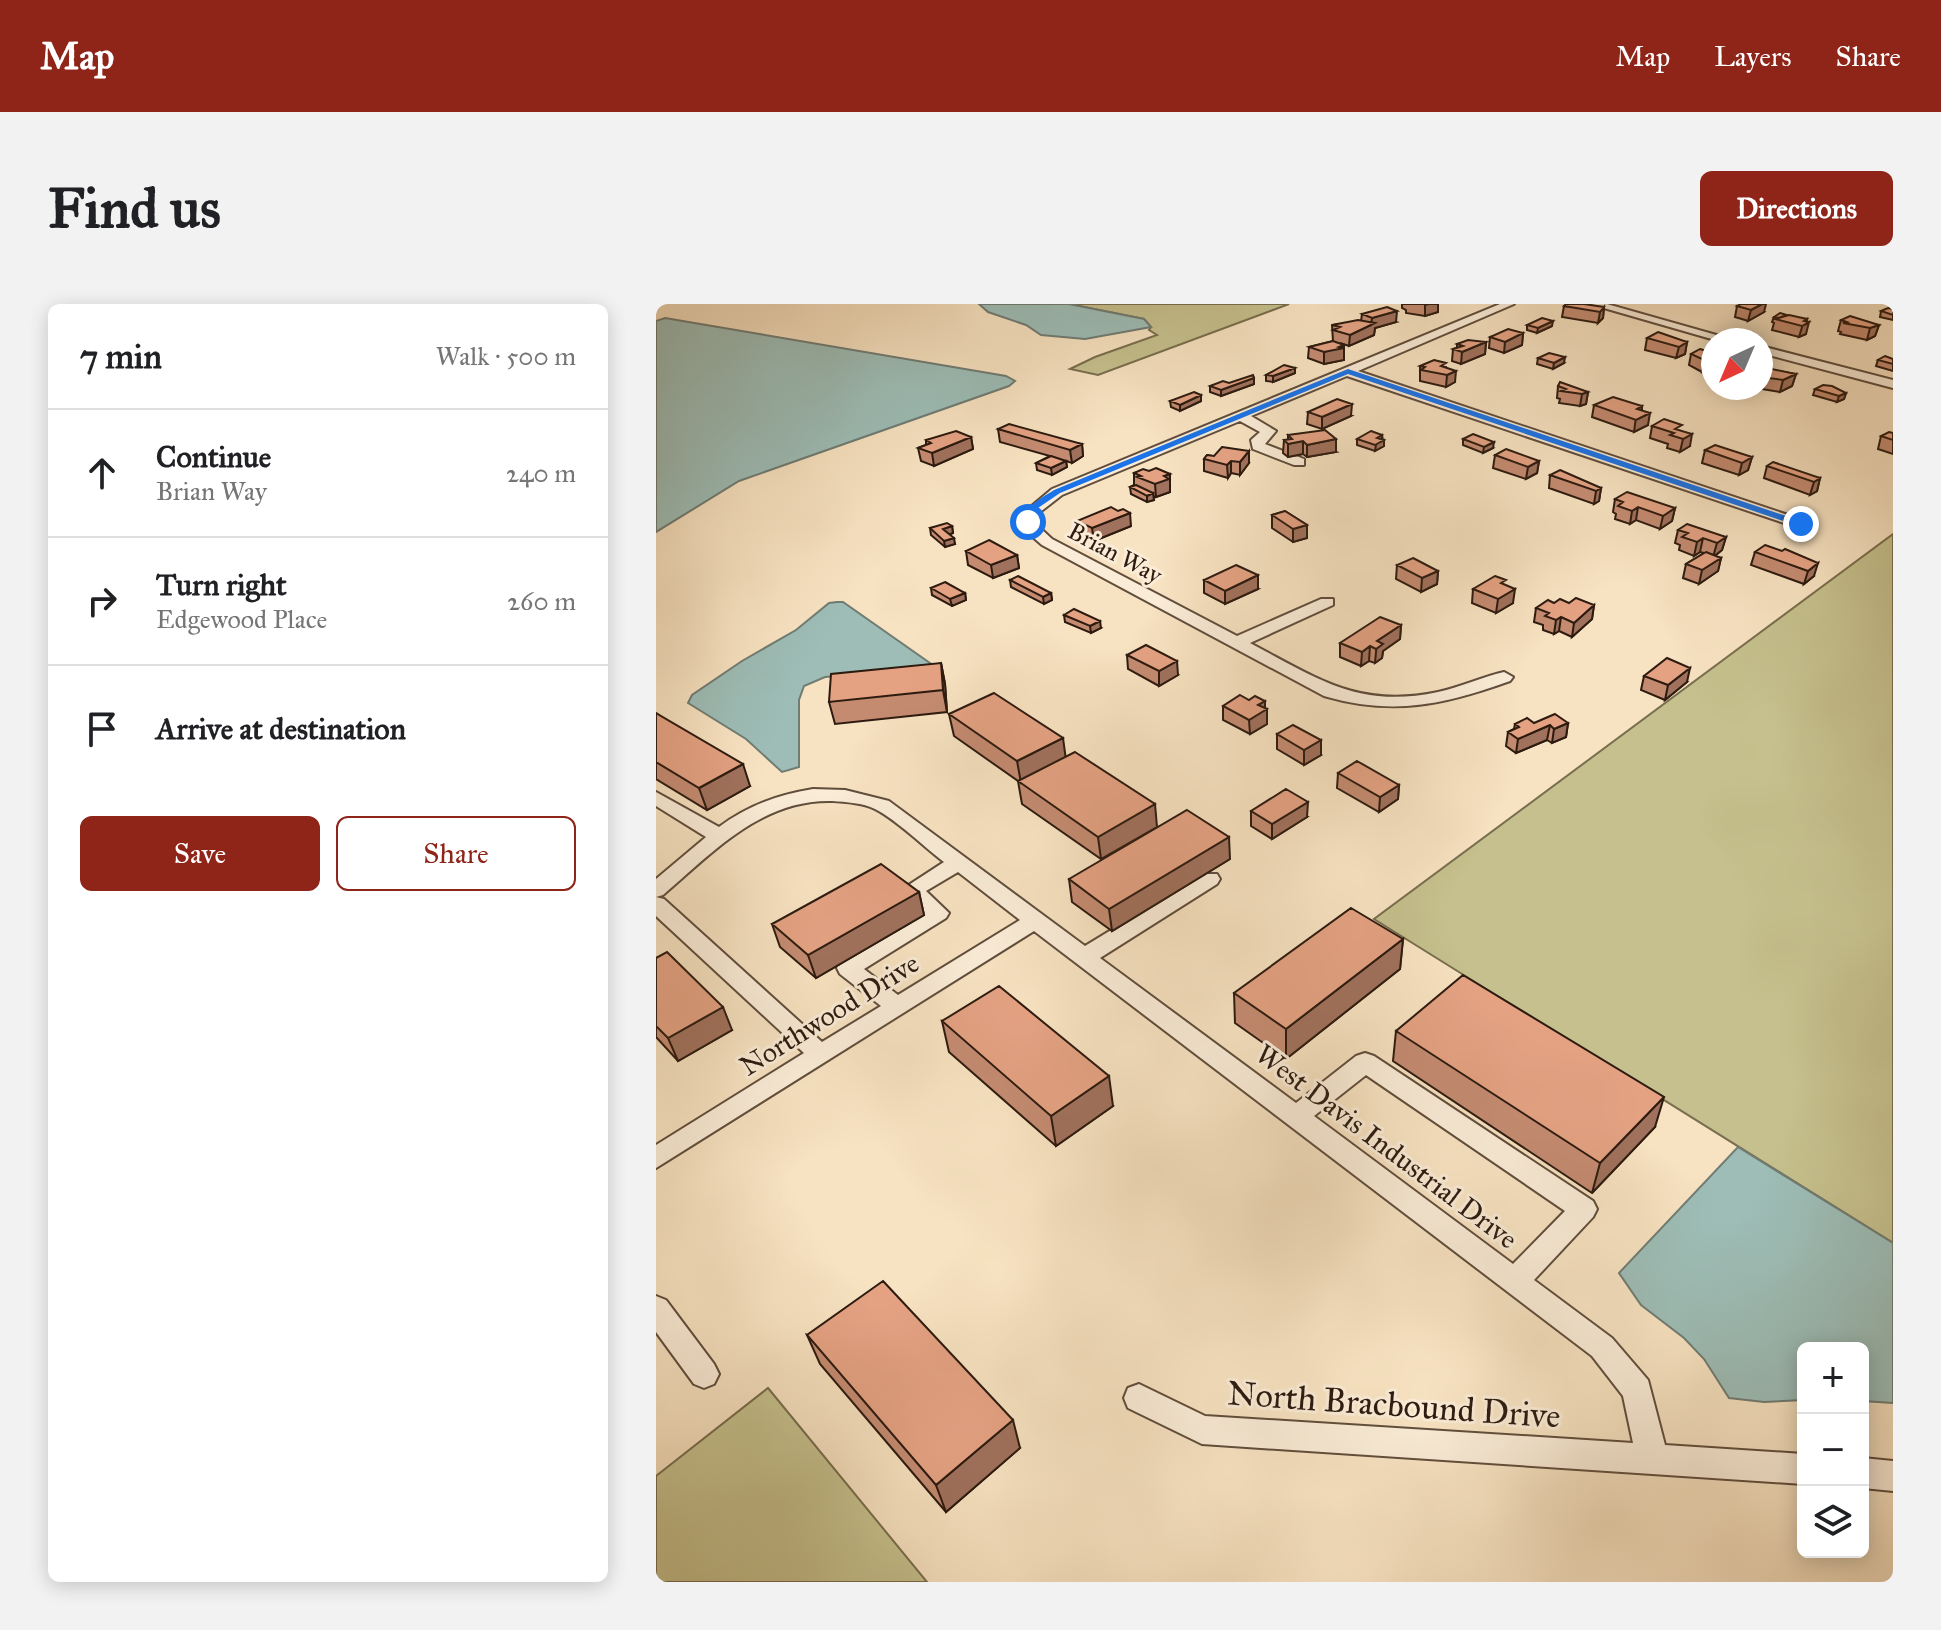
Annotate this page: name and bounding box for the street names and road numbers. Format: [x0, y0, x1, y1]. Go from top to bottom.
street label: Brian Way [1063, 516, 1168, 591]
street label: Northwood Drive [733, 945, 925, 1084]
street label: West Davis Industrial Drive [1249, 1036, 1525, 1256]
street label: North Bracbound Drive [1226, 1372, 1562, 1437]

